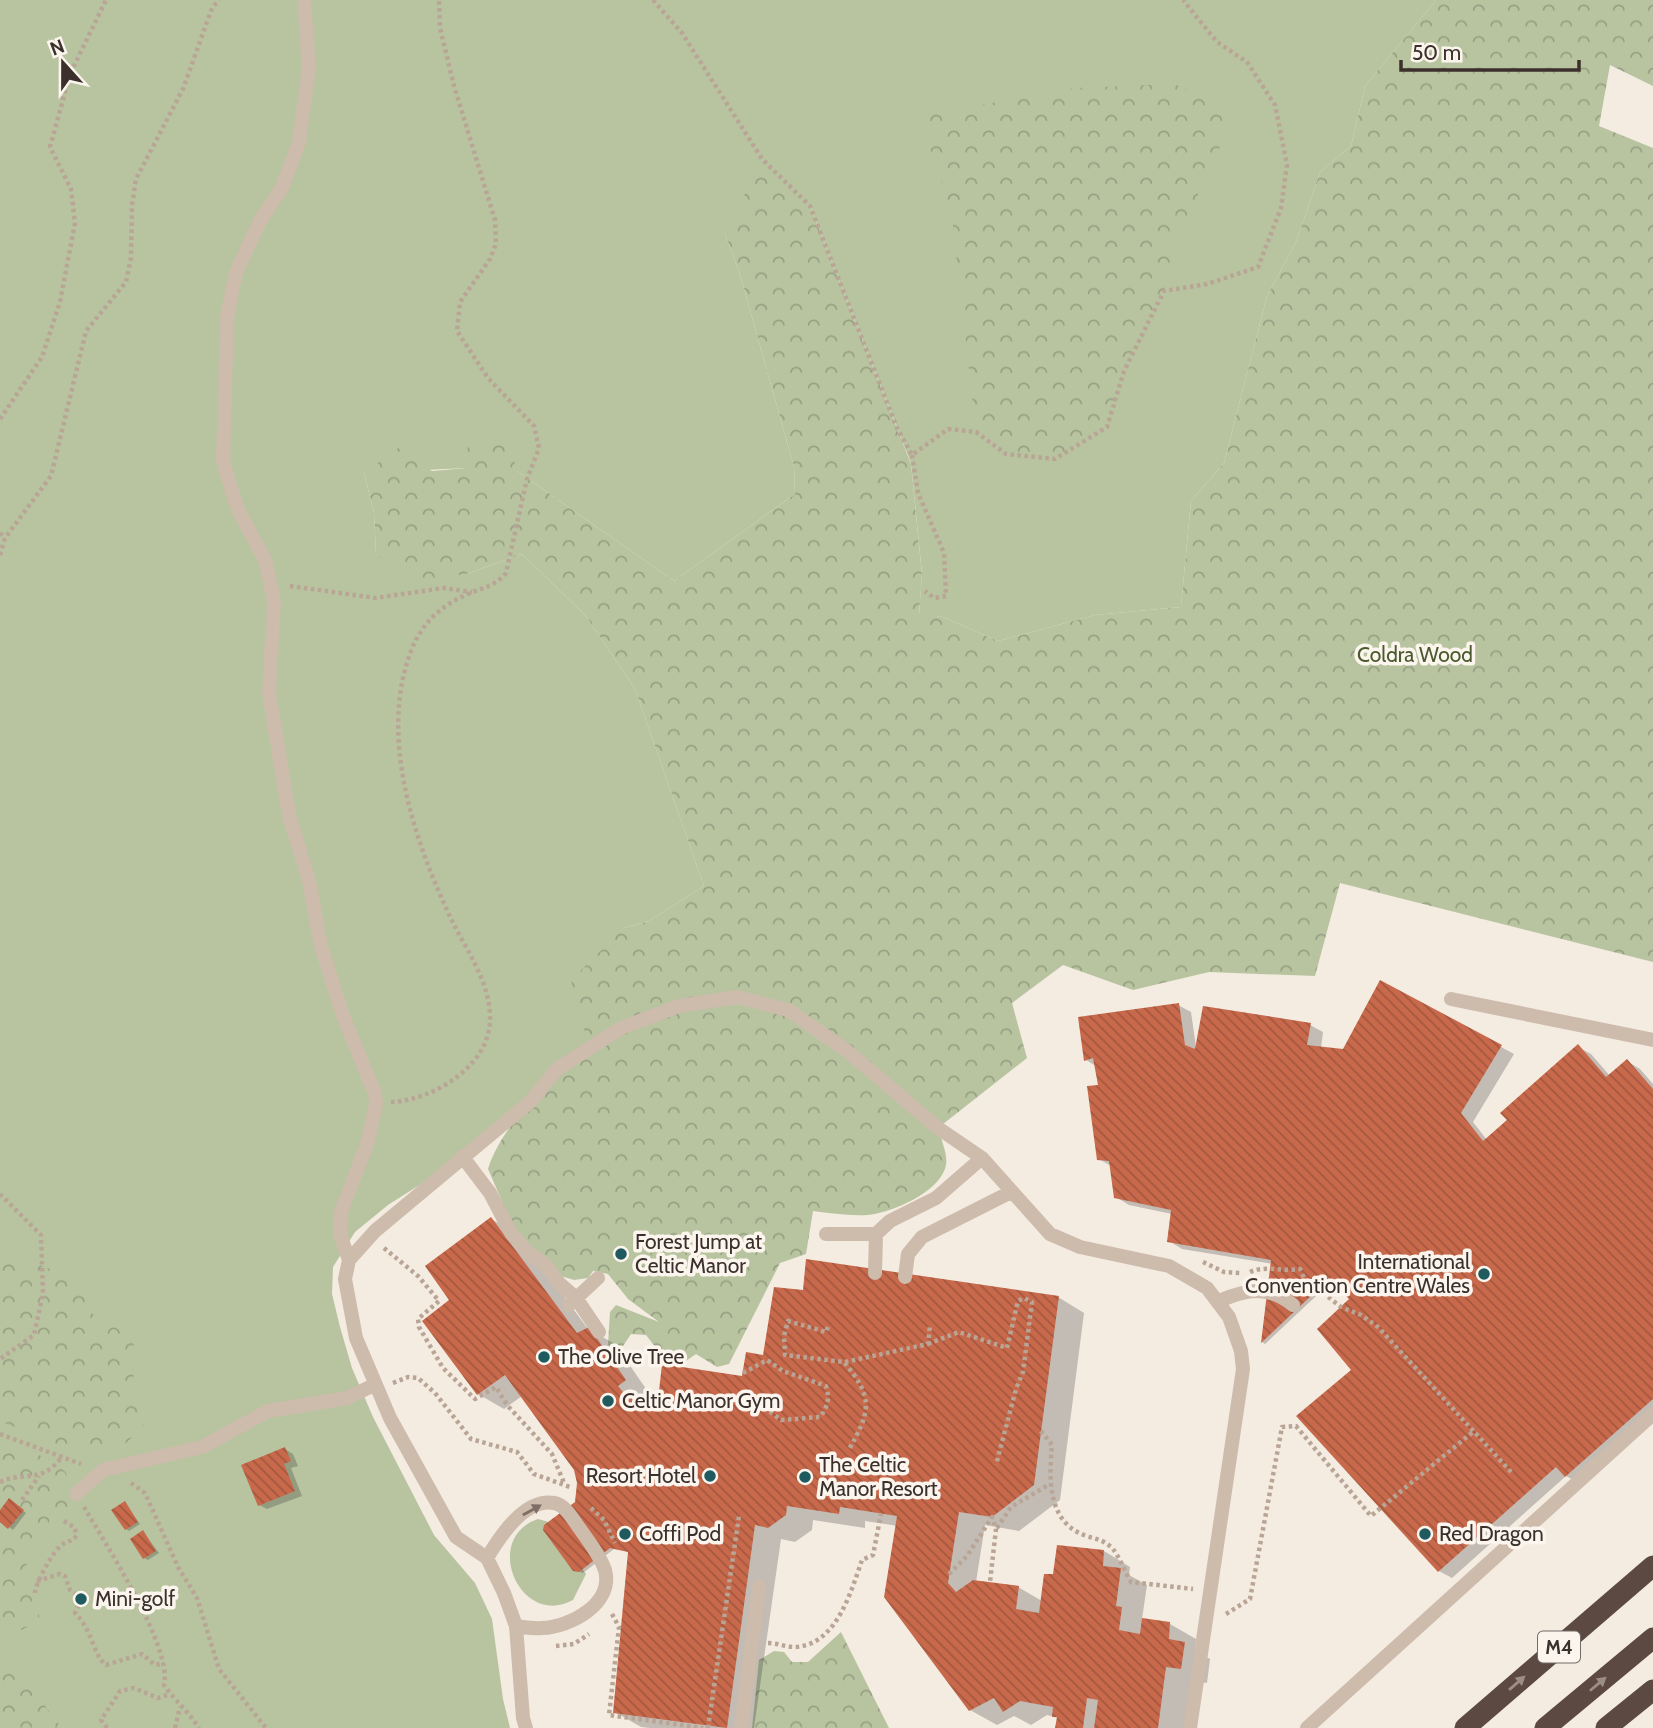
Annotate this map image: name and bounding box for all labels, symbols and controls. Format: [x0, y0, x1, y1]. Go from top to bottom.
north arrow [28, 28, 98, 98]
scale bar [1401, 28, 1580, 72]
text: N [47, 34, 67, 61]
text: 50 m [1412, 40, 1461, 65]
park label: Coldra Wood [1357, 642, 1473, 667]
place label: Forest Jump at Celtic Manor [635, 1229, 762, 1278]
marker: Forest Jump at Celtic Manor [613, 1246, 629, 1262]
place label: International Convention Centre Wales [1245, 1249, 1470, 1298]
marker: International Convention Centre Wales [1476, 1266, 1492, 1282]
place label: The Olive Tree [558, 1344, 684, 1369]
marker: The Olive Tree [536, 1349, 552, 1365]
place label: Celtic Manor Gym [622, 1388, 781, 1413]
marker: Celtic Manor Gym [600, 1393, 616, 1409]
place label: The Celtic Manor Resort [819, 1452, 938, 1501]
place label: Resort Hotel [586, 1463, 696, 1488]
marker: Resort Hotel [702, 1468, 718, 1484]
marker: The Celtic Manor Resort [797, 1469, 813, 1485]
one-way arrow [523, 1504, 542, 1516]
place label: Coffi Pod [639, 1521, 721, 1546]
place label: Red Dragon [1439, 1521, 1544, 1546]
marker: Coffi Pod [617, 1526, 633, 1542]
marker: Red Dragon [1417, 1526, 1433, 1542]
place label: Mini-golf [95, 1586, 175, 1611]
marker: Mini-golf [73, 1591, 89, 1607]
road number: M4 [1538, 1632, 1580, 1662]
one-way arrow [1508, 1675, 1526, 1691]
one-way arrow [1589, 1677, 1606, 1692]

